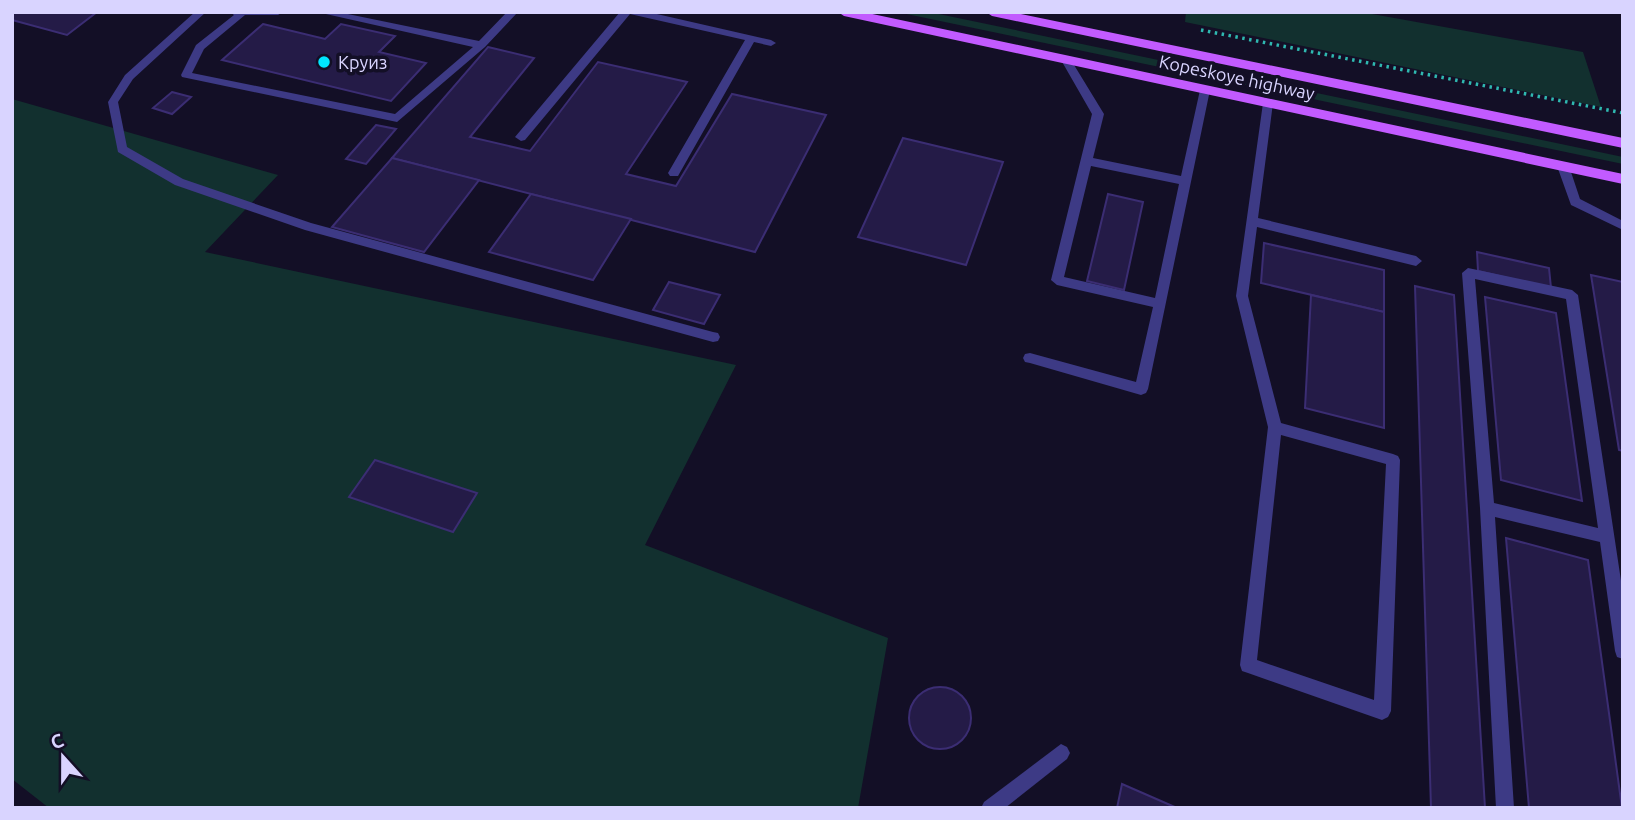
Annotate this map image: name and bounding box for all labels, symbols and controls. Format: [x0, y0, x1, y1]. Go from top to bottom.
street label: Kopeskoye highway [1157, 51, 1317, 103]
place label: Круиз [338, 52, 387, 72]
marker: Круиз [316, 54, 332, 70]
north arrow [28, 722, 98, 792]
text: С [47, 729, 67, 754]

